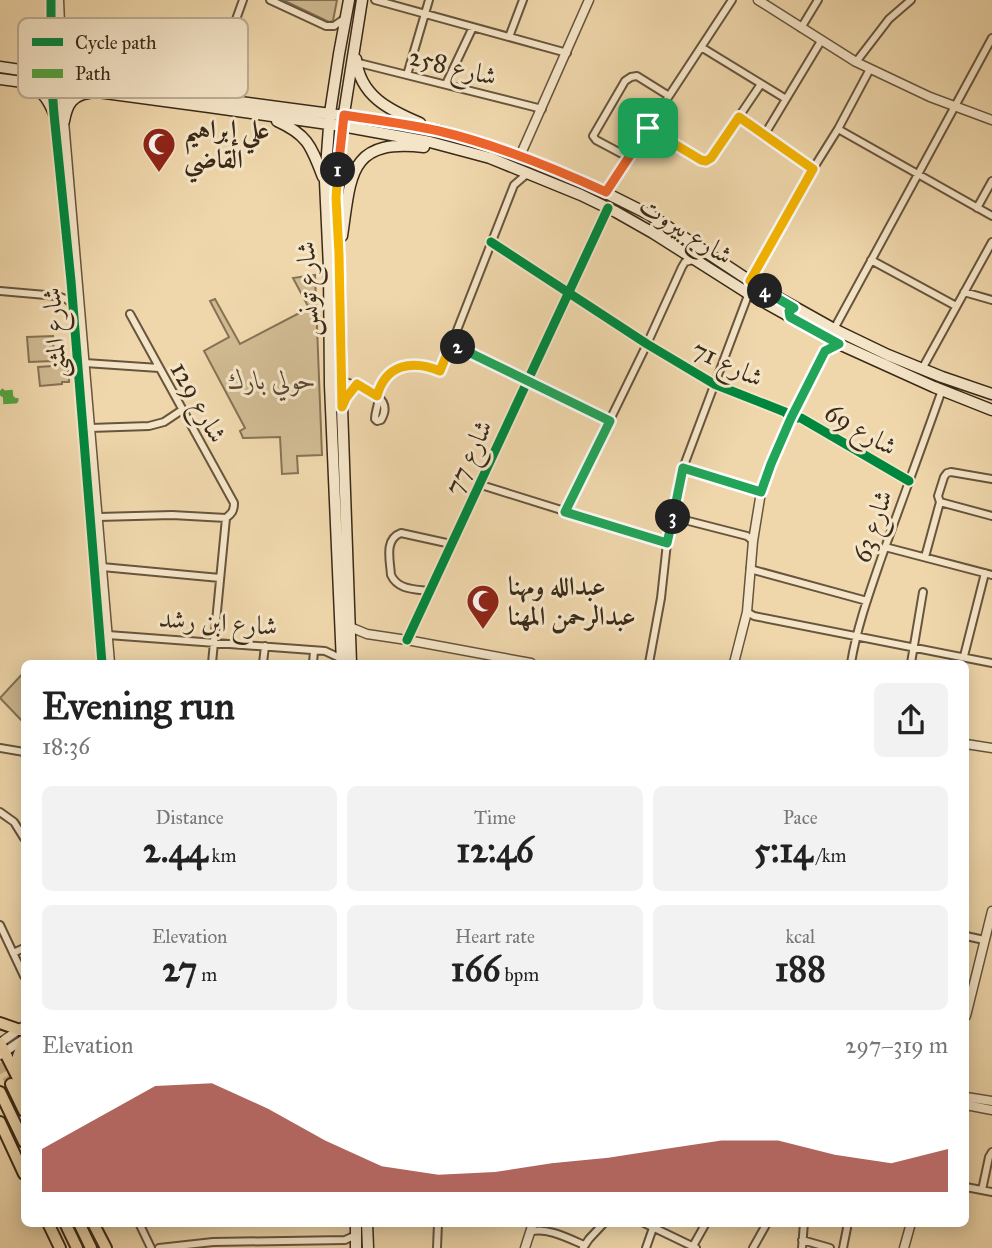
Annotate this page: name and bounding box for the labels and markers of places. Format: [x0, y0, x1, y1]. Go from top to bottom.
pin [618, 98, 678, 158]
place label: علي إبراهيم القاضي [184, 113, 269, 183]
mosque icon: علي إبراهيم القاضي [140, 125, 178, 174]
pin: 1 [320, 152, 356, 188]
pin: 4 [748, 274, 782, 308]
pin: 2 [440, 330, 476, 364]
pin: 3 [656, 500, 690, 534]
place label: عبدالله ومهنا عبدالرحمن المهنا [508, 570, 636, 634]
mosque icon: عبدالله ومهنا عبدالرحمن المهنا [464, 582, 502, 631]

